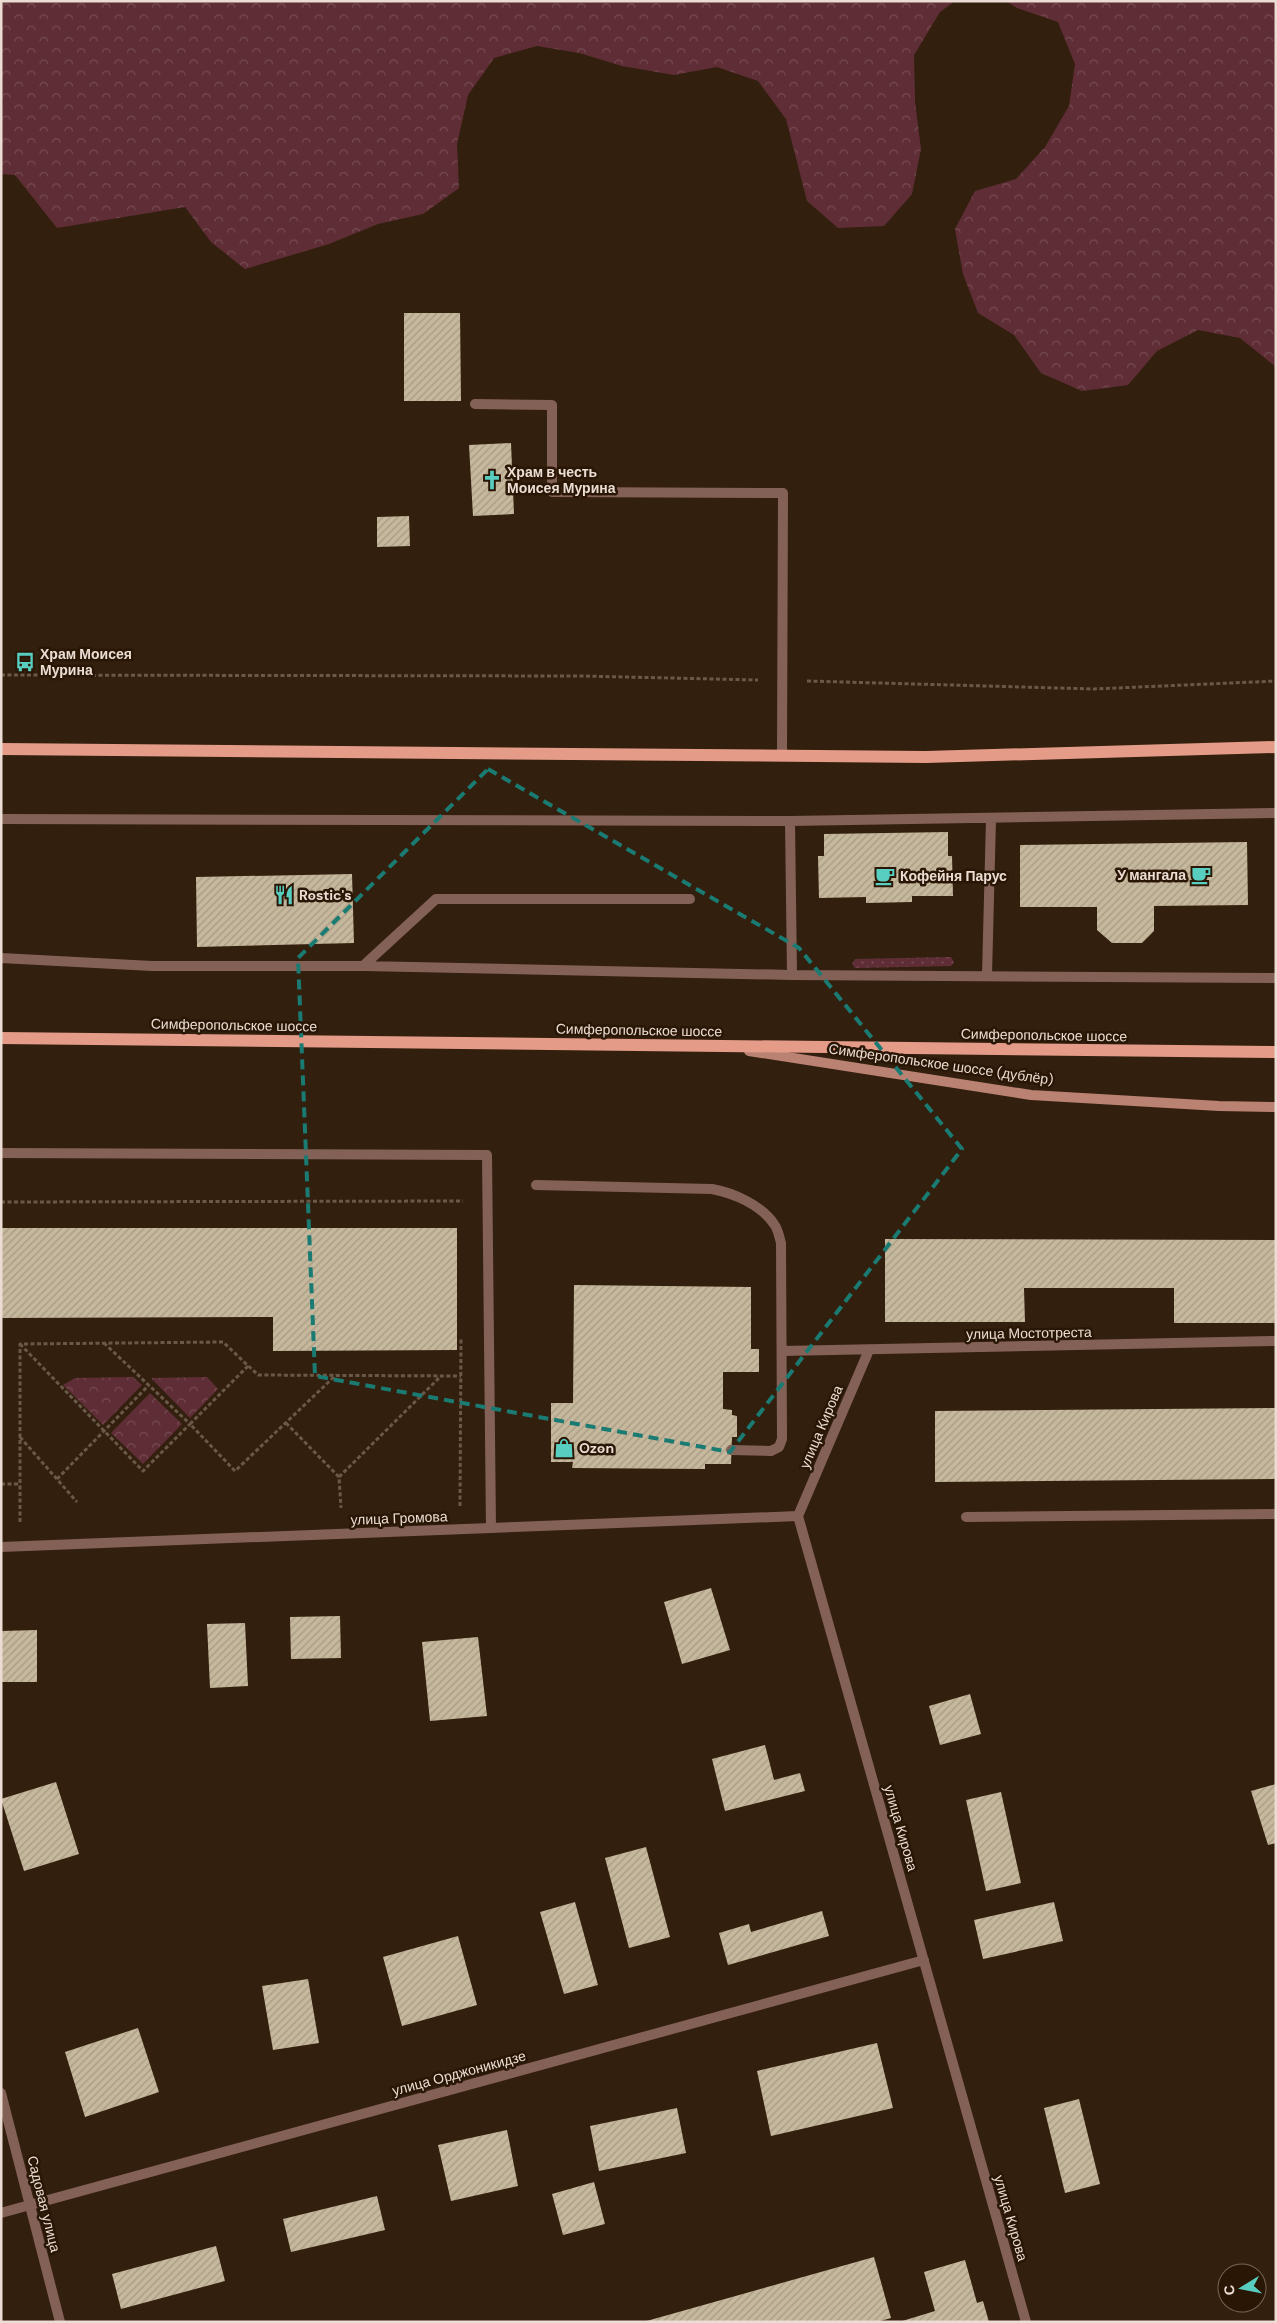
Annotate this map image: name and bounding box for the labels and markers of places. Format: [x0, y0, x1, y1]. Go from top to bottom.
place label: Храм в честь Моисея Мурина [507, 463, 616, 497]
church icon: Храм в честь Моисея Мурина [481, 469, 503, 491]
place label: Храм Моисея Мурина [40, 645, 132, 679]
bus stop icon: Храм Моисея Мурина [14, 651, 36, 673]
cafe icon: У мангала [1190, 864, 1212, 886]
cafe icon: Кофейня Парус [874, 865, 896, 887]
place label: У мангала [1117, 866, 1186, 884]
place label: Кофейня Парус [900, 867, 1007, 885]
restaurant icon: Rostic's [273, 884, 295, 906]
place label: Rostic's [299, 886, 352, 904]
shop icon: Ozon [553, 1437, 575, 1459]
place label: Ozon [579, 1439, 614, 1457]

